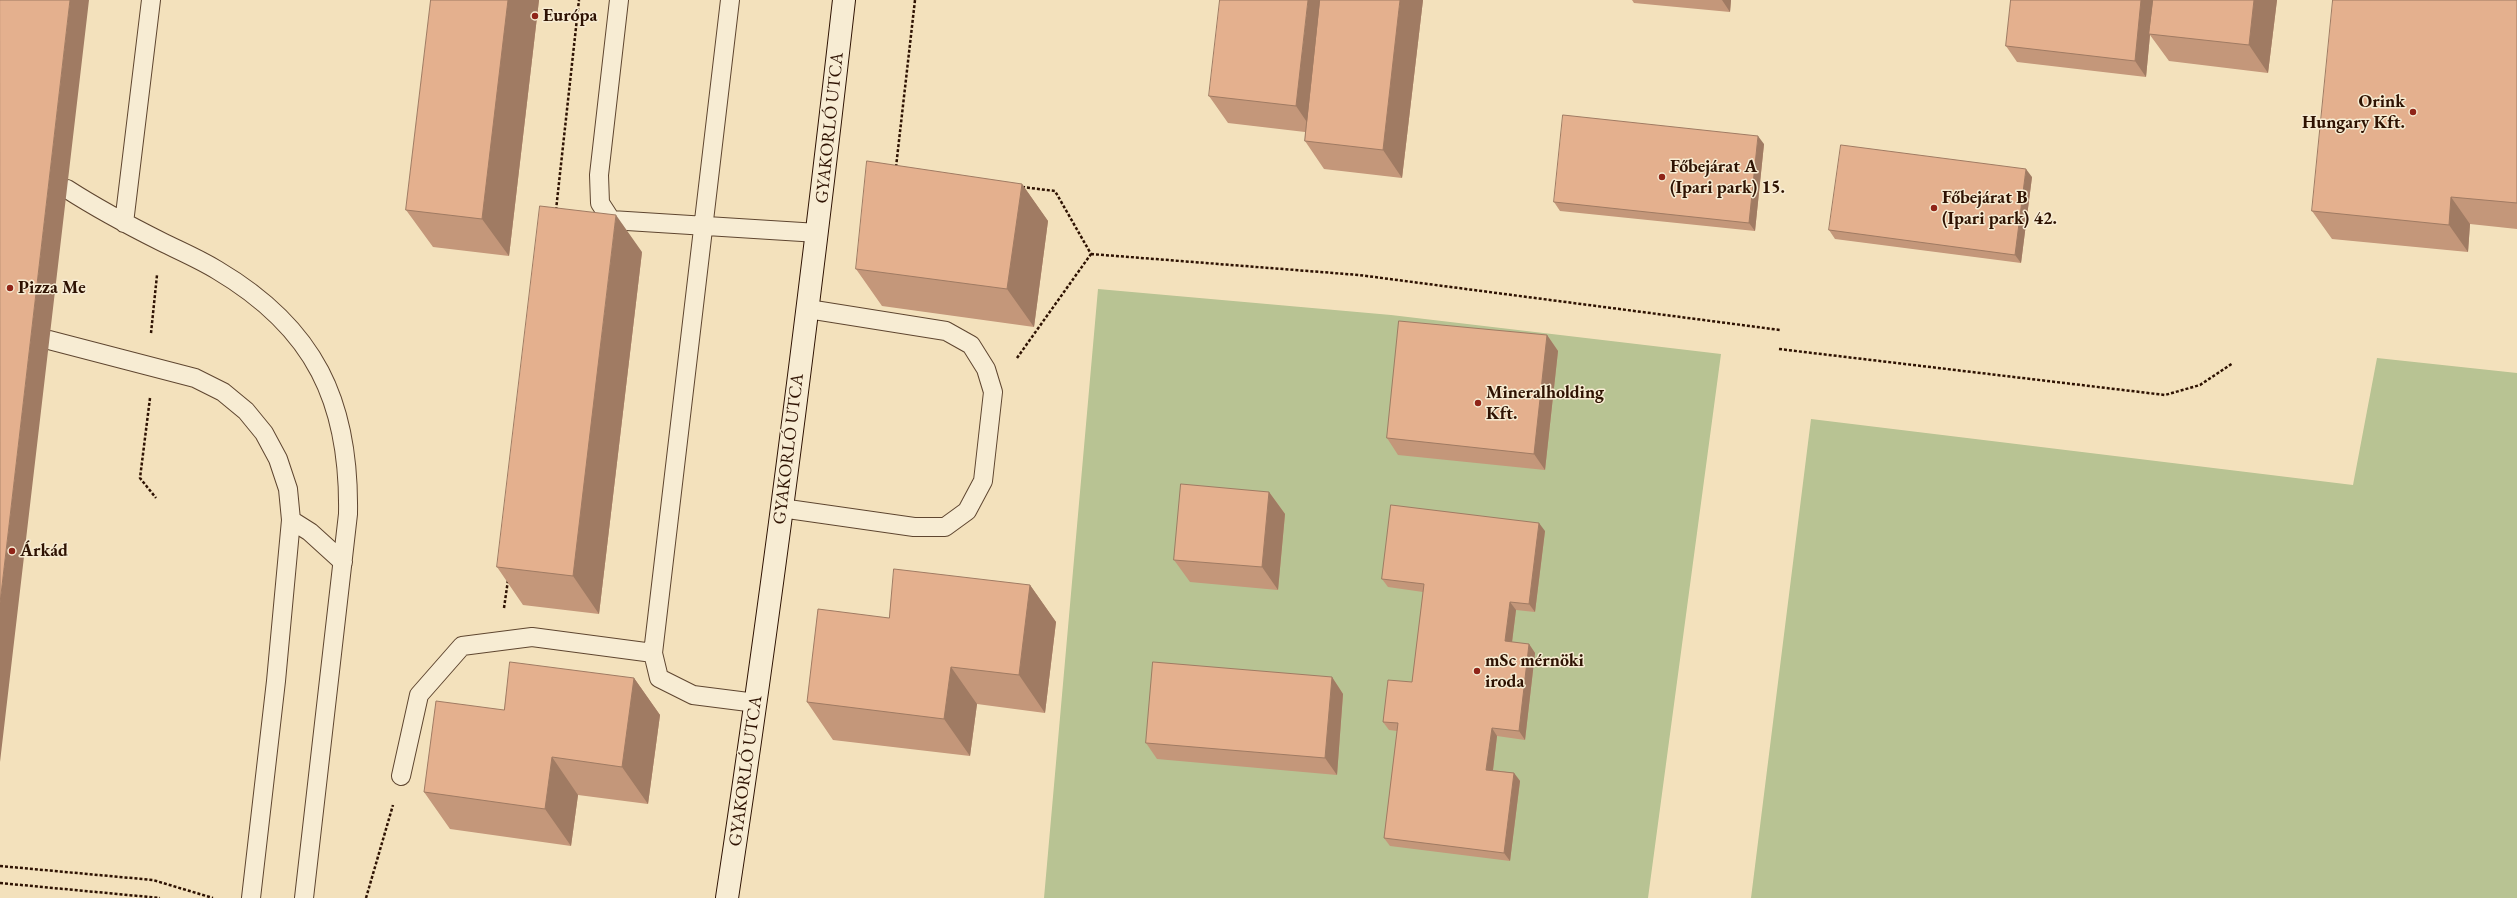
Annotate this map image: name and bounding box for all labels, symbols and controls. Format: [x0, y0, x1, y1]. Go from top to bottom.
place label: Európa [543, 5, 597, 27]
marker: Európa [530, 11, 540, 21]
street label: GYAKORLÓ UTCA [811, 51, 849, 205]
place label: Orink Hungary Kft. [2302, 91, 2405, 134]
marker: Orink Hungary Kft. [2408, 107, 2418, 117]
place label: Főbejárat A (Ipari park) 15. [1670, 156, 1785, 198]
marker: Főbejárat A (Ipari park) 15. [1657, 172, 1667, 182]
place label: Főbejárat B (Ipari park) 42. [1942, 187, 2057, 230]
marker: Főbejárat B (Ipari park) 42. [1929, 203, 1939, 213]
place label: Pizza Me [18, 277, 86, 299]
marker: Pizza Me [5, 283, 15, 293]
street label: GYAKORLÓ UTCA [769, 372, 809, 526]
place label: Mineralholding Kft. [1486, 382, 1604, 424]
marker: Mineralholding Kft. [1473, 398, 1483, 408]
place label: Árkád [20, 540, 68, 562]
marker: Árkád [7, 546, 17, 556]
place label: mSc mérnöki iroda [1485, 650, 1584, 692]
marker: mSc mérnöki iroda [1472, 666, 1482, 676]
street label: GYAKORLÓ UTCA [725, 694, 767, 848]

